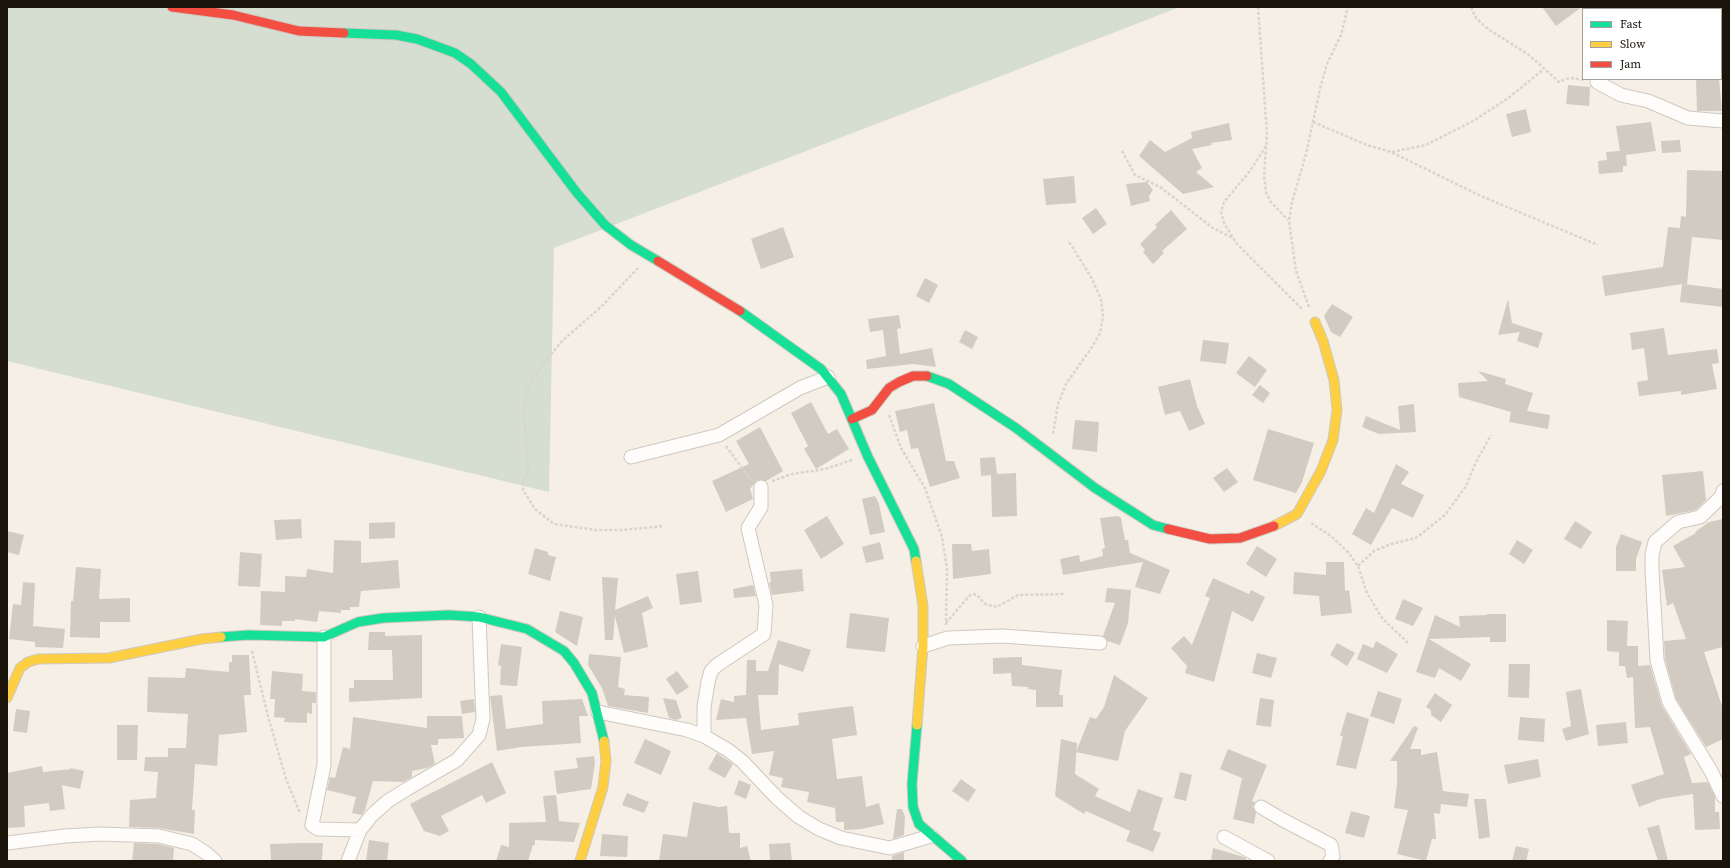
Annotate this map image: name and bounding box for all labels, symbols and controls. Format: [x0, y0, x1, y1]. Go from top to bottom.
legend [1582, 8, 1722, 80]
text: Fast [1620, 16, 1642, 32]
text: Slow [1620, 36, 1645, 52]
text: Jam [1620, 56, 1641, 72]

